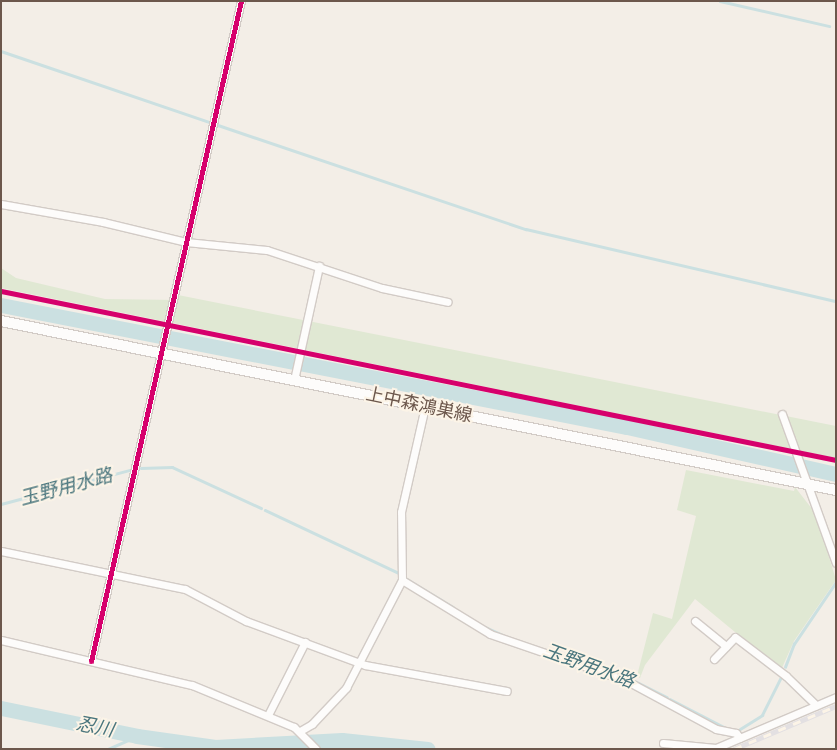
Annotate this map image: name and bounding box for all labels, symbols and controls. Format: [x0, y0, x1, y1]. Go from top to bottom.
street label: 上中森鴻巣線 [364, 383, 474, 427]
water label: 玉野用水路 [17, 464, 115, 510]
water label: 玉野用水路 [540, 639, 638, 693]
water label: 忍川 [74, 712, 116, 742]

